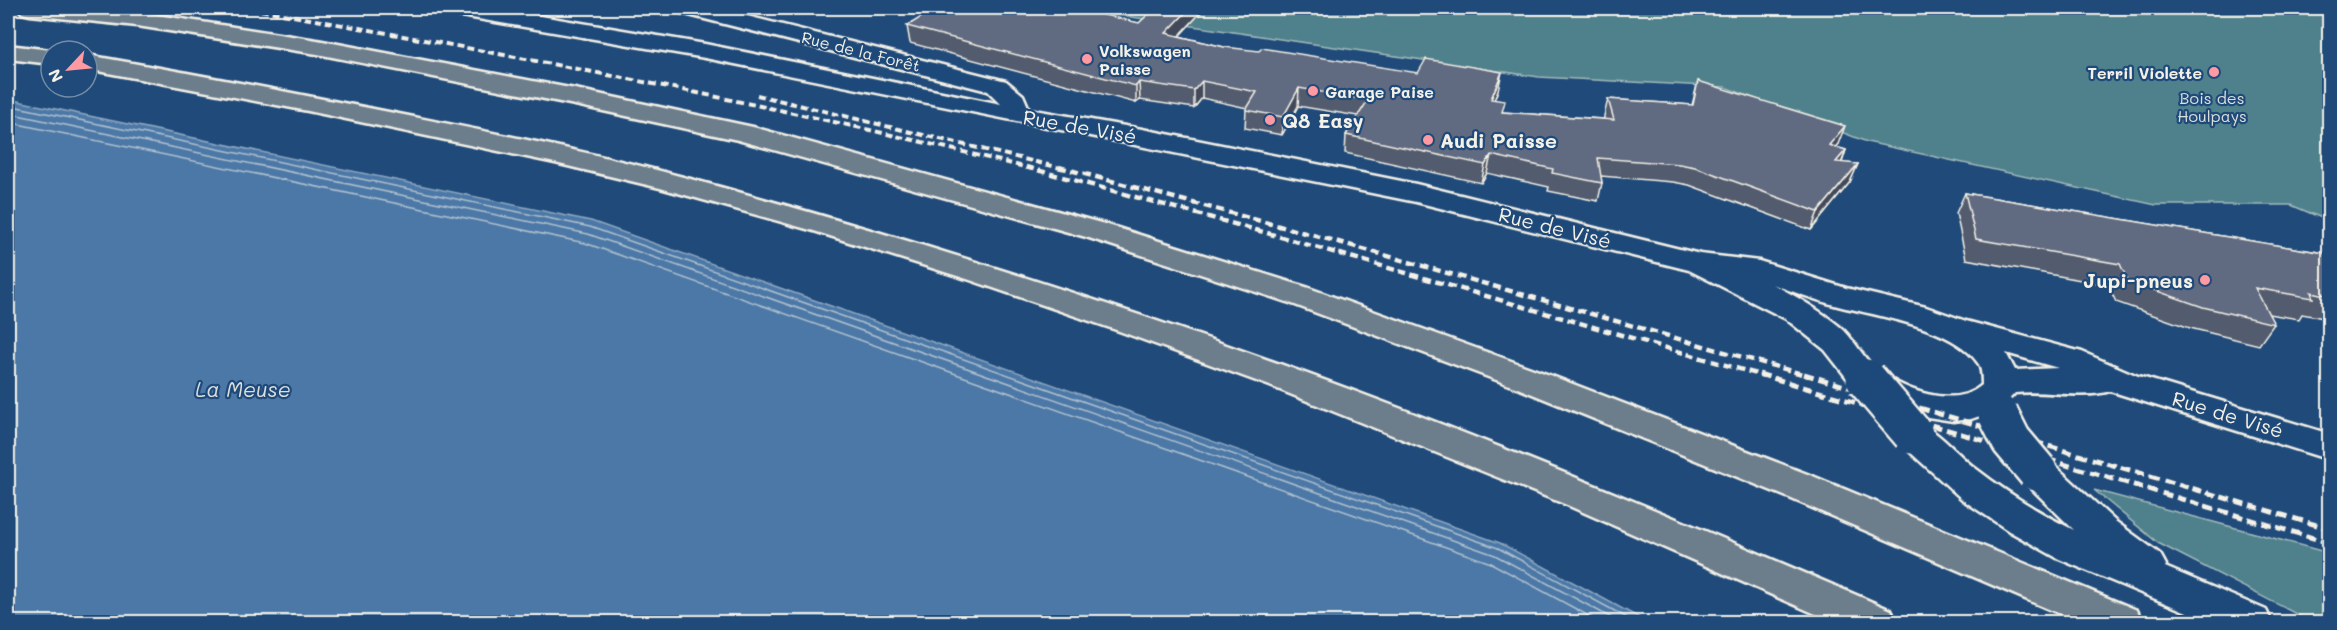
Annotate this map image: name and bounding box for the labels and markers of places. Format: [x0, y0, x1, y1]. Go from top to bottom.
place label: Volkswagen Paisse [1099, 40, 1191, 79]
marker: Volkswagen Paisse [1080, 52, 1094, 66]
place label: Terril Violette [2088, 62, 2202, 83]
marker: Terril Violette [2207, 65, 2221, 79]
place label: Garage Paise [1325, 81, 1434, 102]
marker: Garage Paise [1306, 84, 1320, 98]
place label: Q8 Easy [1282, 107, 1364, 133]
marker: Q8 Easy [1263, 113, 1277, 127]
place label: Audi Paisse [1440, 127, 1557, 153]
marker: Audi Paisse [1421, 133, 1435, 147]
place label: Jupi-pneus [2083, 267, 2193, 293]
marker: Jupi-pneus [2198, 273, 2212, 287]

